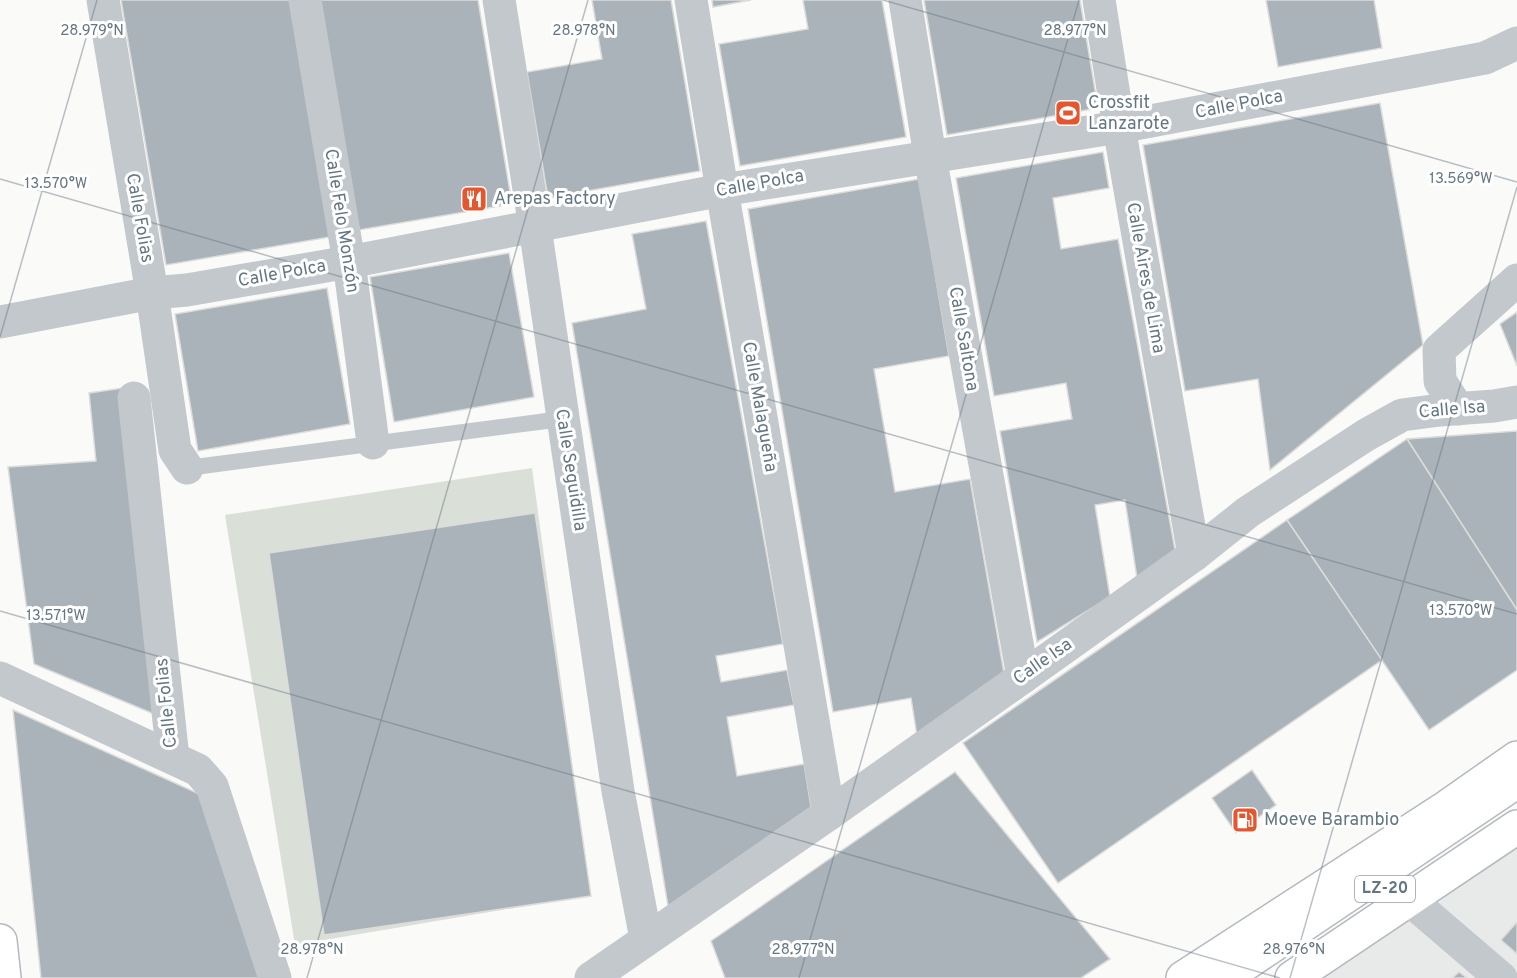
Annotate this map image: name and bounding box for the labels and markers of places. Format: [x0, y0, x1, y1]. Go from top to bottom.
place label: Crossfit Lanzarote [1088, 92, 1169, 136]
sports icon: Crossfit Lanzarote [1053, 98, 1083, 128]
restaurant icon: Arepas Factory [459, 184, 489, 214]
place label: Arepas Factory [494, 188, 616, 211]
fuel station icon: Moeve Barambio [1230, 805, 1260, 835]
place label: Moeve Barambio [1264, 809, 1399, 832]

